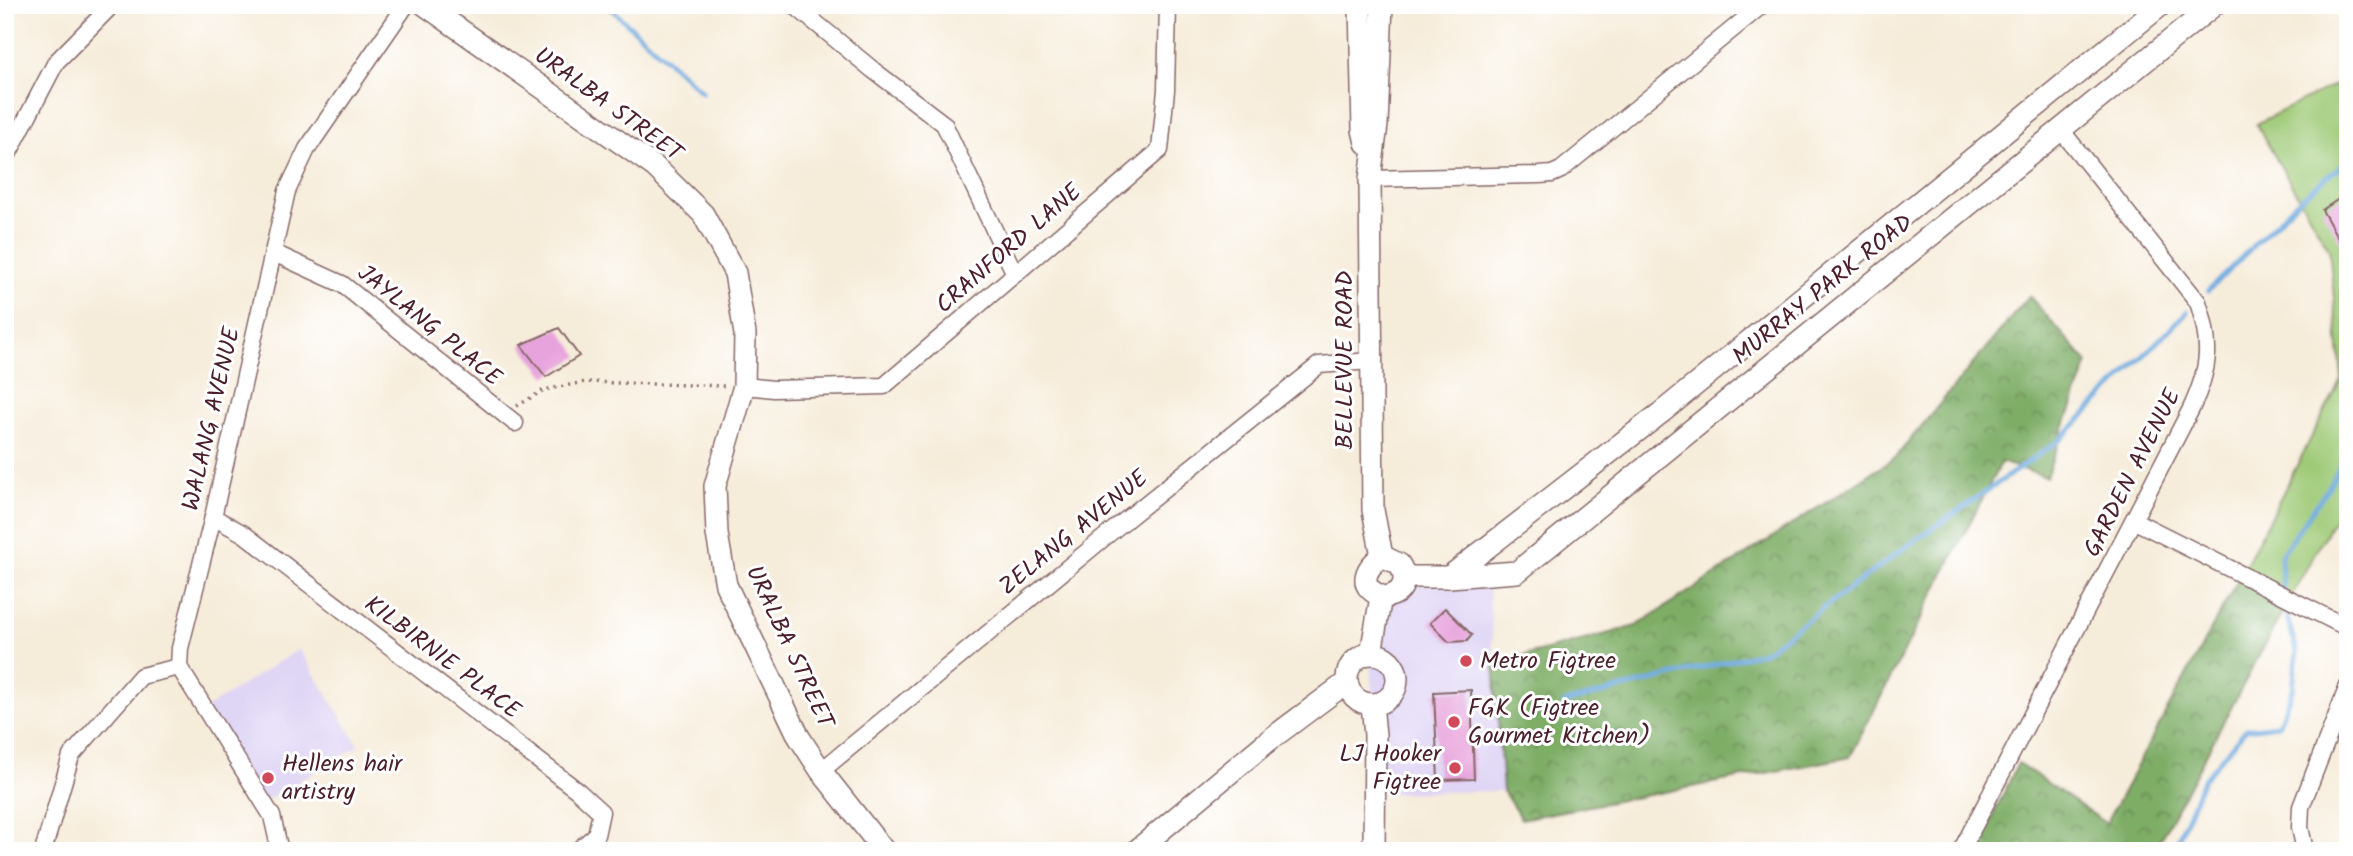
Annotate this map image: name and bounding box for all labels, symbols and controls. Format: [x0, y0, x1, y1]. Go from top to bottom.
street label: URALBA STREET [525, 37, 692, 174]
street label: CRANFORD LANE [927, 173, 1092, 324]
street label: MURRAY PARK ROAD [1724, 204, 1922, 376]
street label: JAYLANG PLACE [348, 255, 511, 397]
street label: BELLEVUE ROAD [1326, 270, 1365, 450]
street label: WALANG AVENUE [172, 322, 252, 515]
street label: GARDEN AVENUE [2074, 381, 2193, 564]
street label: ZELANG AVENUE [991, 460, 1158, 606]
street label: URALBA STREET [734, 559, 845, 737]
street label: KILBIRNIE PLACE [355, 586, 530, 731]
place label: Metro Figtree [1480, 642, 1616, 681]
marker: Metro Figtree [1458, 653, 1474, 669]
place label: FGK (Figtree Gourmet Kitchen) [1468, 689, 1650, 756]
marker: FGK (Figtree Gourmet Kitchen) [1446, 714, 1462, 730]
place label: LJ Hooker Figtree [1339, 735, 1443, 802]
place label: Hellens hair artistry [282, 745, 404, 812]
marker: LJ Hooker Figtree [1447, 760, 1463, 776]
marker: Hellens hair artistry [260, 770, 276, 786]

